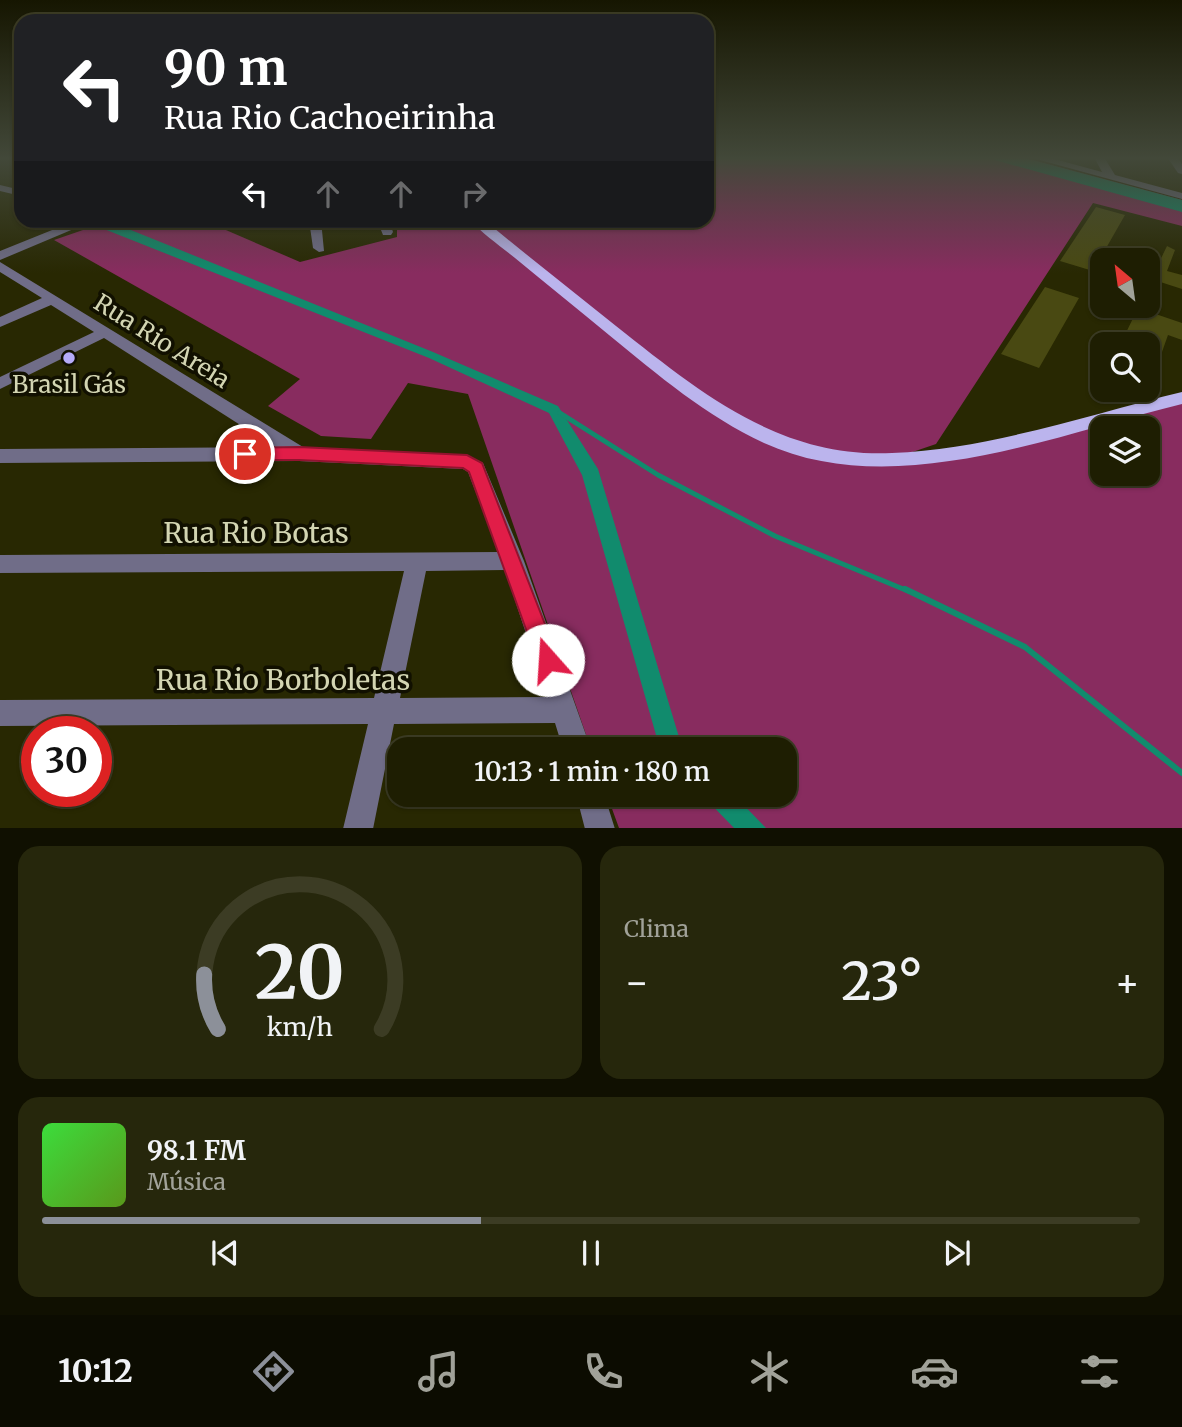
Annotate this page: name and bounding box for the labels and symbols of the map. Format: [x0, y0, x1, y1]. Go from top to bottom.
north arrow [1090, 248, 1160, 318]
street label: Rua Rio Areia [88, 287, 236, 395]
marker: Brasil Gás [61, 350, 77, 366]
place label: Brasil Gás [12, 369, 126, 400]
pin [215, 424, 275, 484]
street label: Rua Rio Botas [163, 515, 349, 551]
position arrow [511, 623, 585, 697]
street label: Rua Rio Borboletas [156, 662, 410, 698]
speed limit sign: 30 [21, 716, 112, 807]

